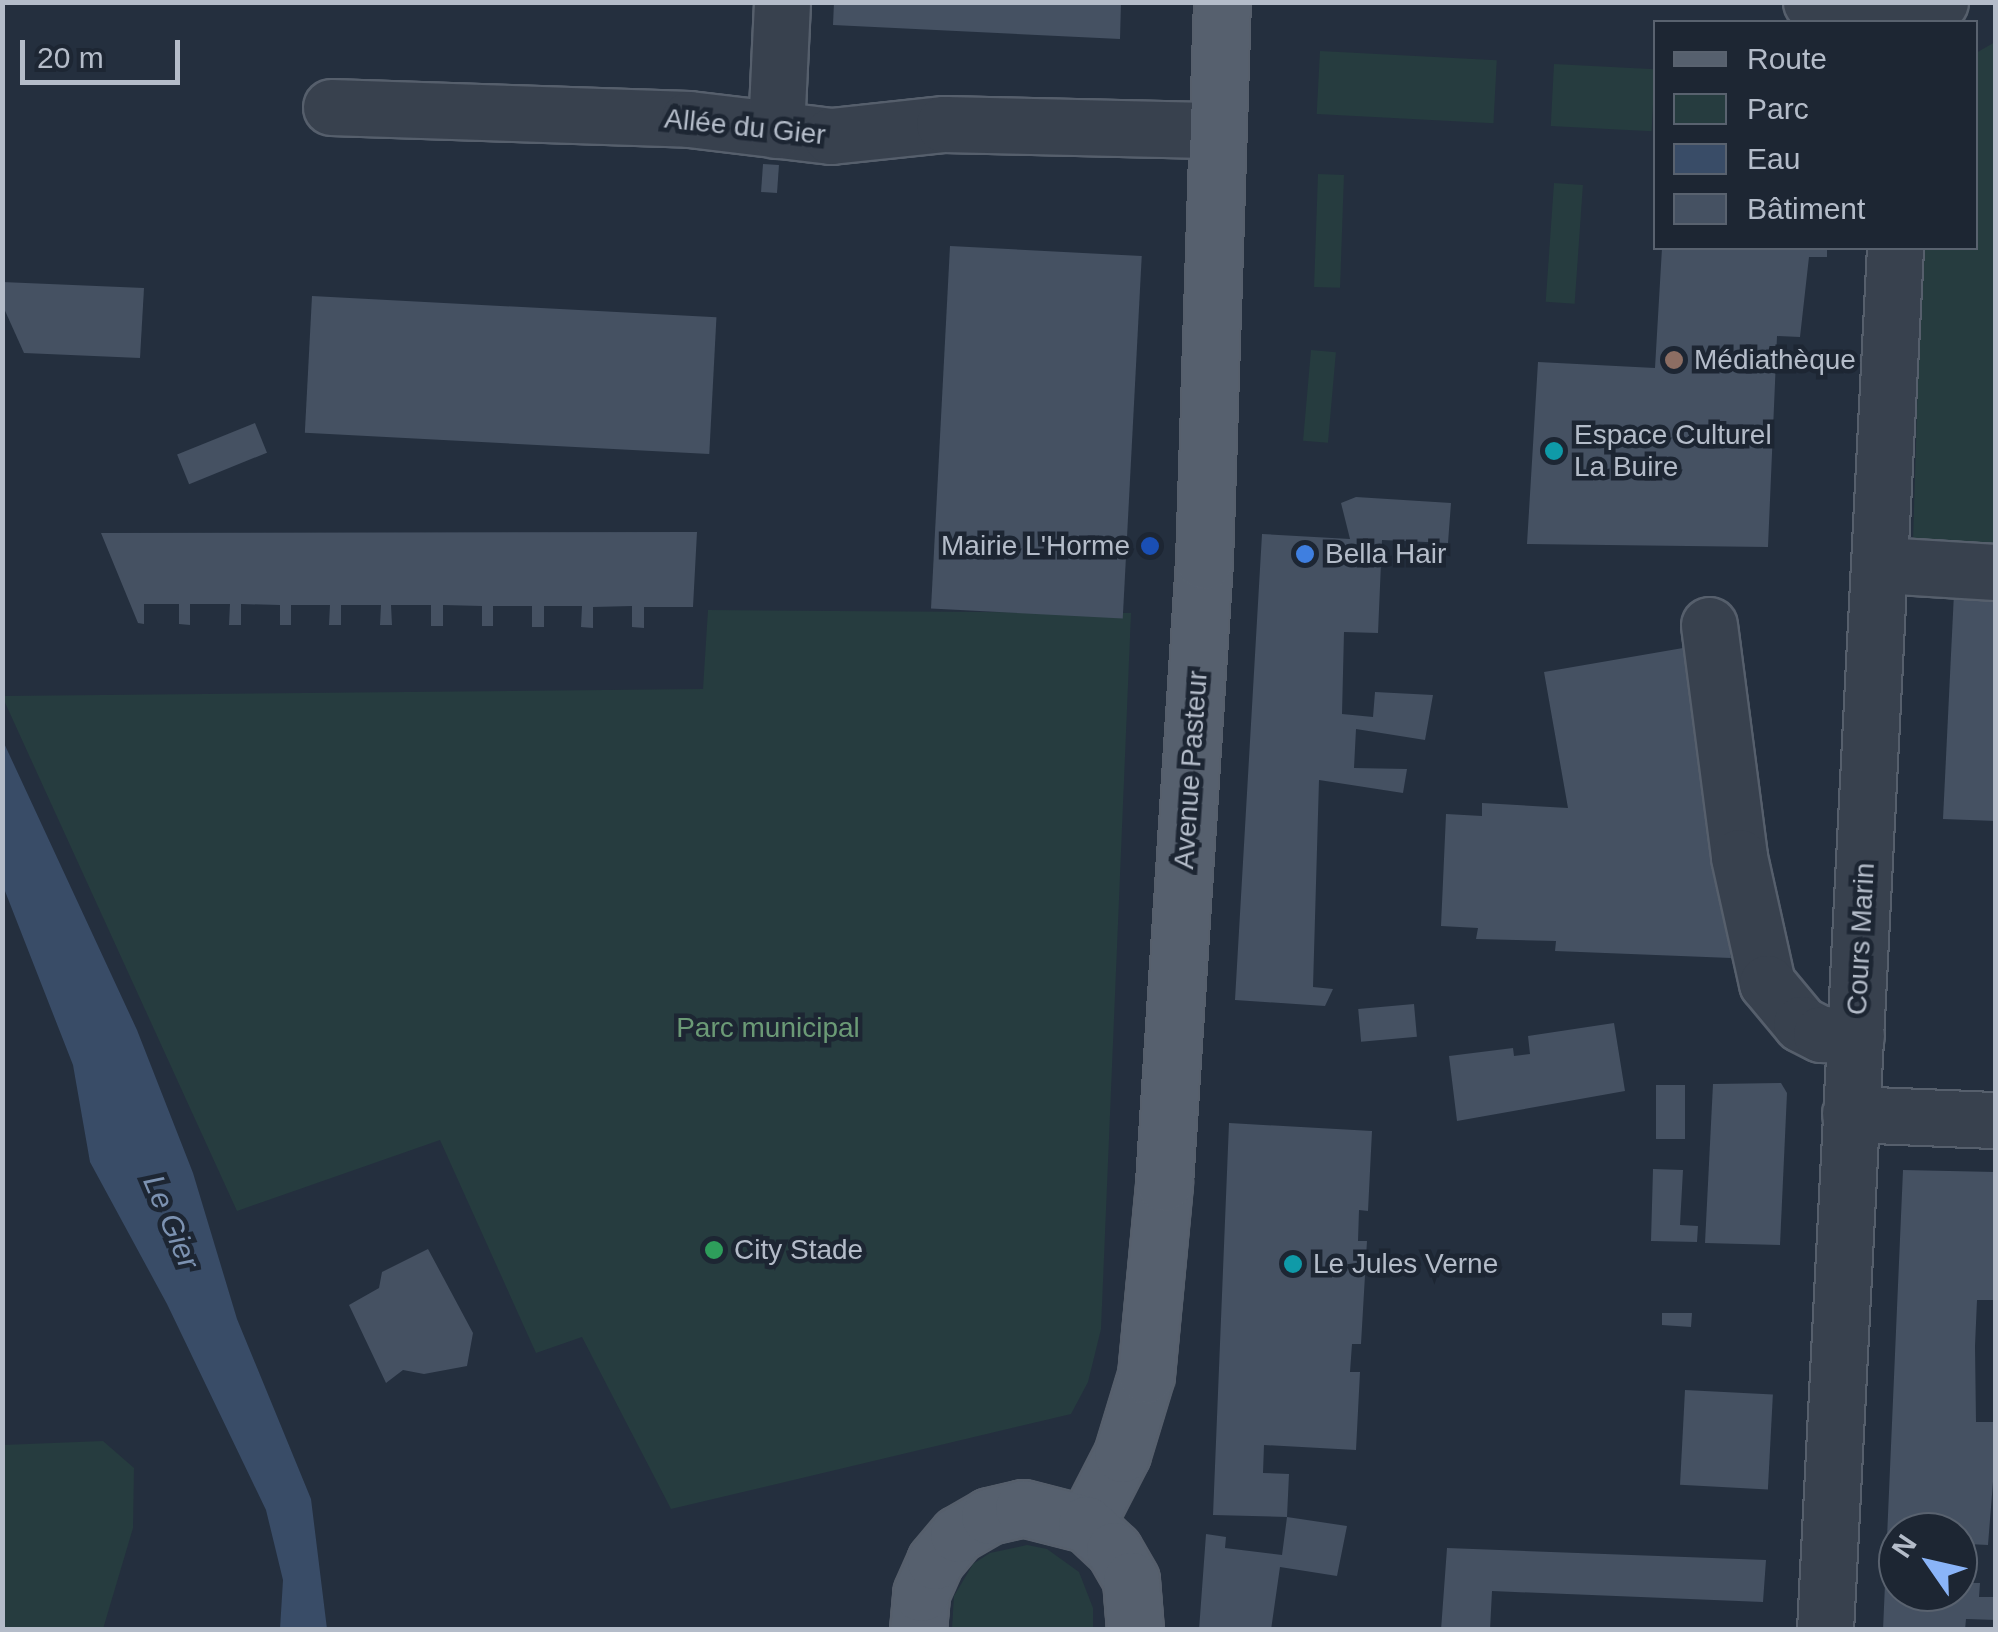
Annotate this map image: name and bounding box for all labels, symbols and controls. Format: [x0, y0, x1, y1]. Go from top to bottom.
scale bar [25, 20, 185, 82]
legend [1653, 20, 1978, 250]
text: 20 m [37, 41, 104, 74]
text: Route [1747, 42, 1827, 75]
text: Parc [1747, 92, 1809, 125]
street label: Allée du Gier [663, 102, 827, 152]
text: Eau [1747, 142, 1800, 175]
text: Bâtiment [1747, 192, 1865, 225]
place label: Médiathèque [1694, 343, 1856, 377]
marker: Médiathèque [1663, 349, 1685, 371]
place label: Espace Culturel La Buire [1574, 418, 1772, 484]
marker: Espace Culturel La Buire [1543, 440, 1565, 462]
place label: Mairie L'Horme [941, 529, 1130, 563]
marker: Mairie L'Horme [1139, 535, 1161, 557]
place label: Bella Hair [1325, 537, 1446, 571]
marker: Bella Hair [1294, 543, 1316, 565]
street label: Avenue Pasteur [1167, 670, 1215, 870]
street label: Cours Marin [1840, 862, 1882, 1016]
park label: Parc municipal [676, 1011, 860, 1045]
water label: Le Gier [135, 1170, 207, 1274]
place label: City Stade [734, 1233, 863, 1267]
marker: City Stade [703, 1239, 725, 1261]
place label: Le Jules Verne [1313, 1247, 1498, 1281]
marker: Le Jules Verne [1282, 1253, 1304, 1275]
north arrow [1878, 1512, 1978, 1612]
text: N [1886, 1529, 1923, 1563]

